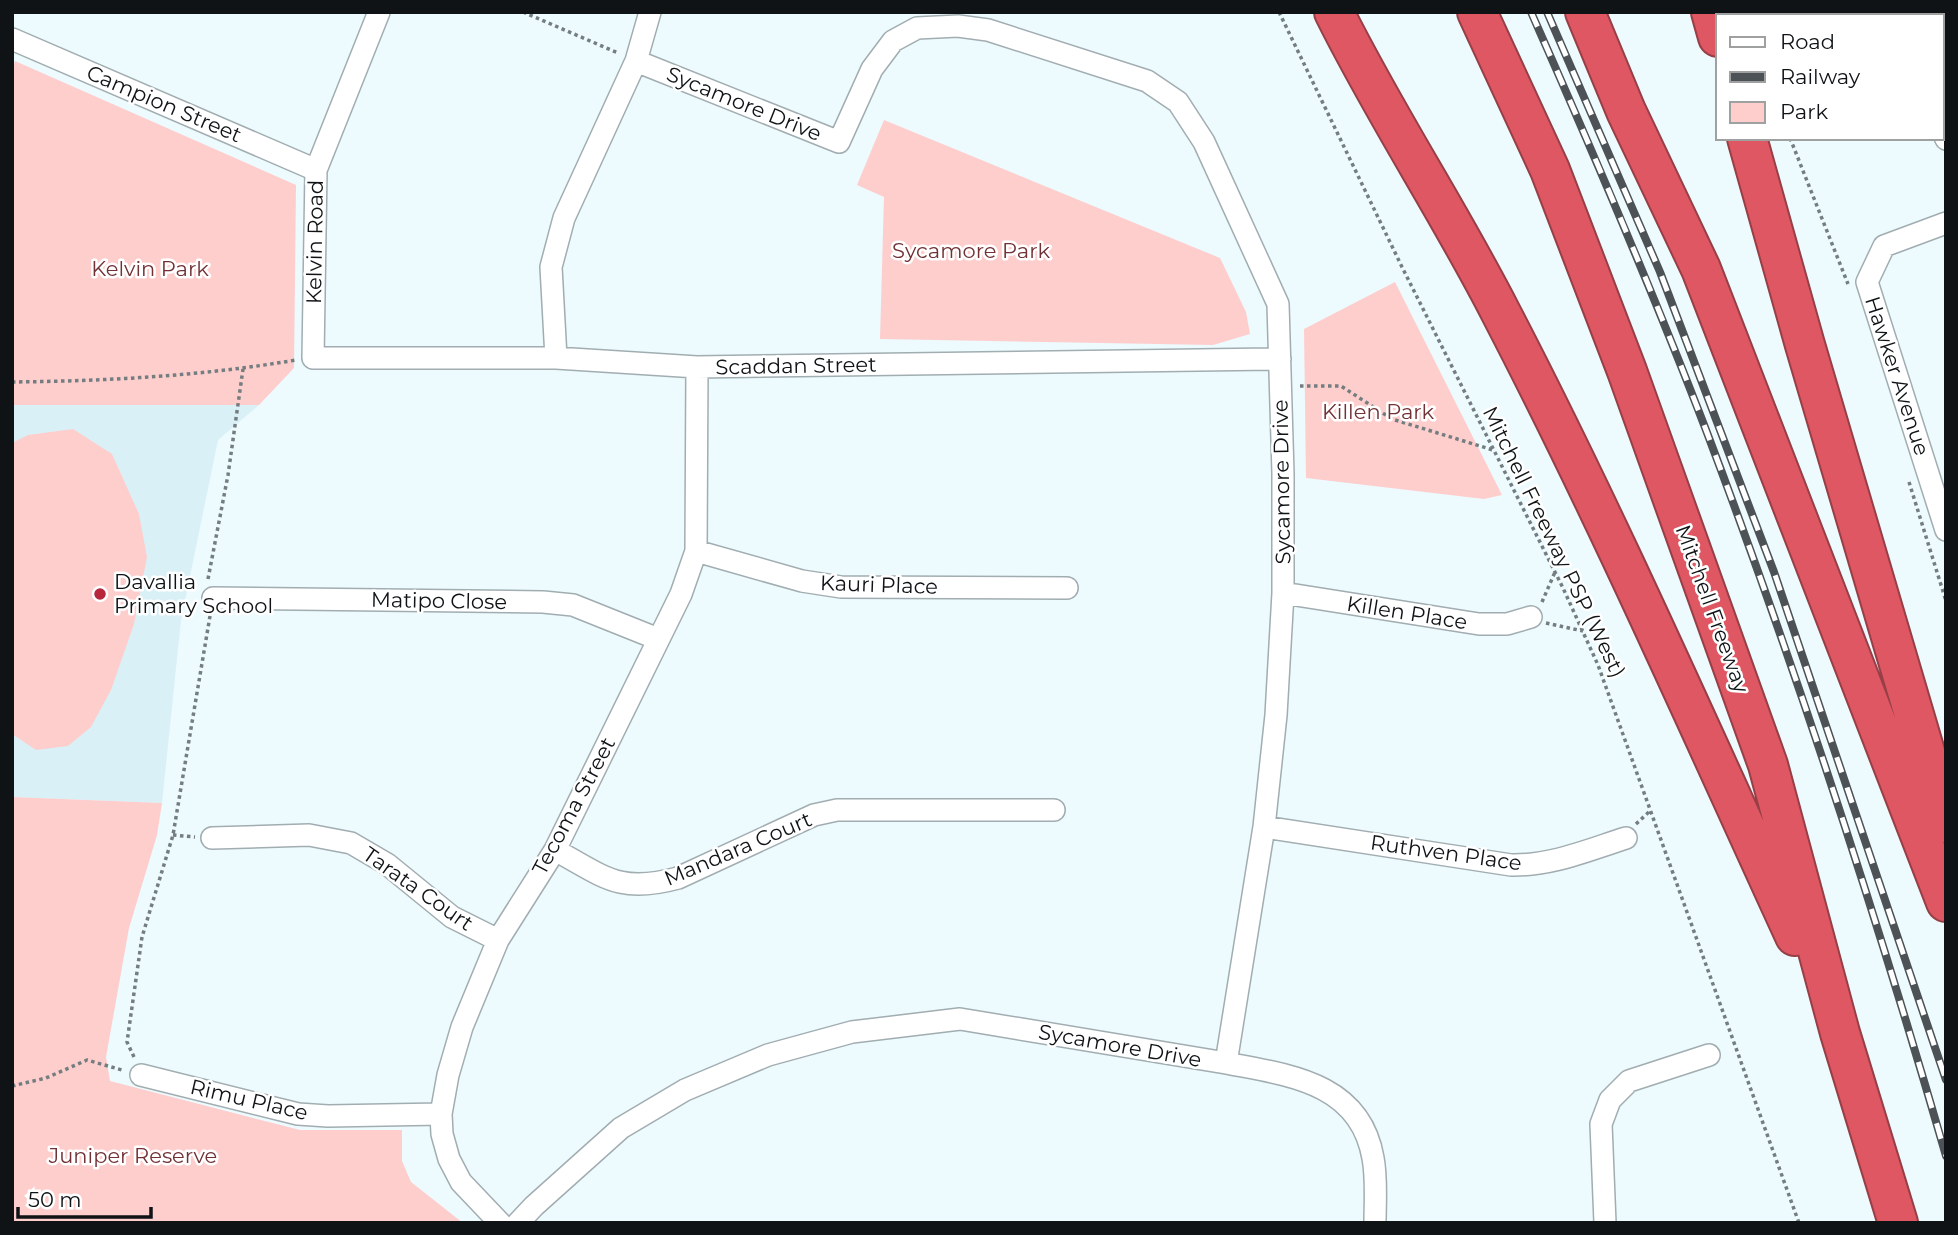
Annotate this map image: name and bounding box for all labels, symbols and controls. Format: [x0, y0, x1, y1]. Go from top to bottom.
legend [1716, 14, 1944, 140]
text: Road [1780, 29, 1835, 54]
street label: Campion Street [83, 60, 245, 147]
street label: Sycamore Drive [663, 61, 825, 146]
text: Railway [1780, 64, 1861, 89]
text: Park [1780, 99, 1828, 124]
street label: Kelvin Road [301, 180, 328, 304]
park label: Sycamore Park [892, 238, 1050, 263]
park label: Kelvin Park [91, 256, 209, 281]
street label: Hawker Avenue [1860, 293, 1935, 458]
street label: Scaddan Street [715, 352, 877, 379]
street label: Sycamore Drive [1268, 399, 1295, 565]
park label: Killen Park [1322, 399, 1435, 424]
street label: Mitchell Freeway PSP (West) [1478, 402, 1631, 681]
street label: Mitchell Freeway [1670, 521, 1755, 697]
place label: Davallia Primary School [114, 569, 273, 618]
street label: Kauri Place [820, 570, 938, 599]
marker: Davallia Primary School [92, 586, 108, 602]
street label: Matipo Close [371, 587, 507, 614]
street label: Killen Place [1345, 591, 1469, 634]
street label: Tecoma Street [527, 733, 620, 879]
street label: Mandara Court [660, 806, 815, 891]
street label: Ruthven Place [1369, 830, 1523, 876]
street label: Tarata Court [358, 841, 478, 936]
street label: Sycamore Drive [1037, 1019, 1204, 1072]
street label: Rimu Place [188, 1074, 310, 1125]
park label: Juniper Reserve [48, 1143, 217, 1168]
scale bar [18, 1176, 150, 1220]
text: 50 m [28, 1187, 82, 1212]

